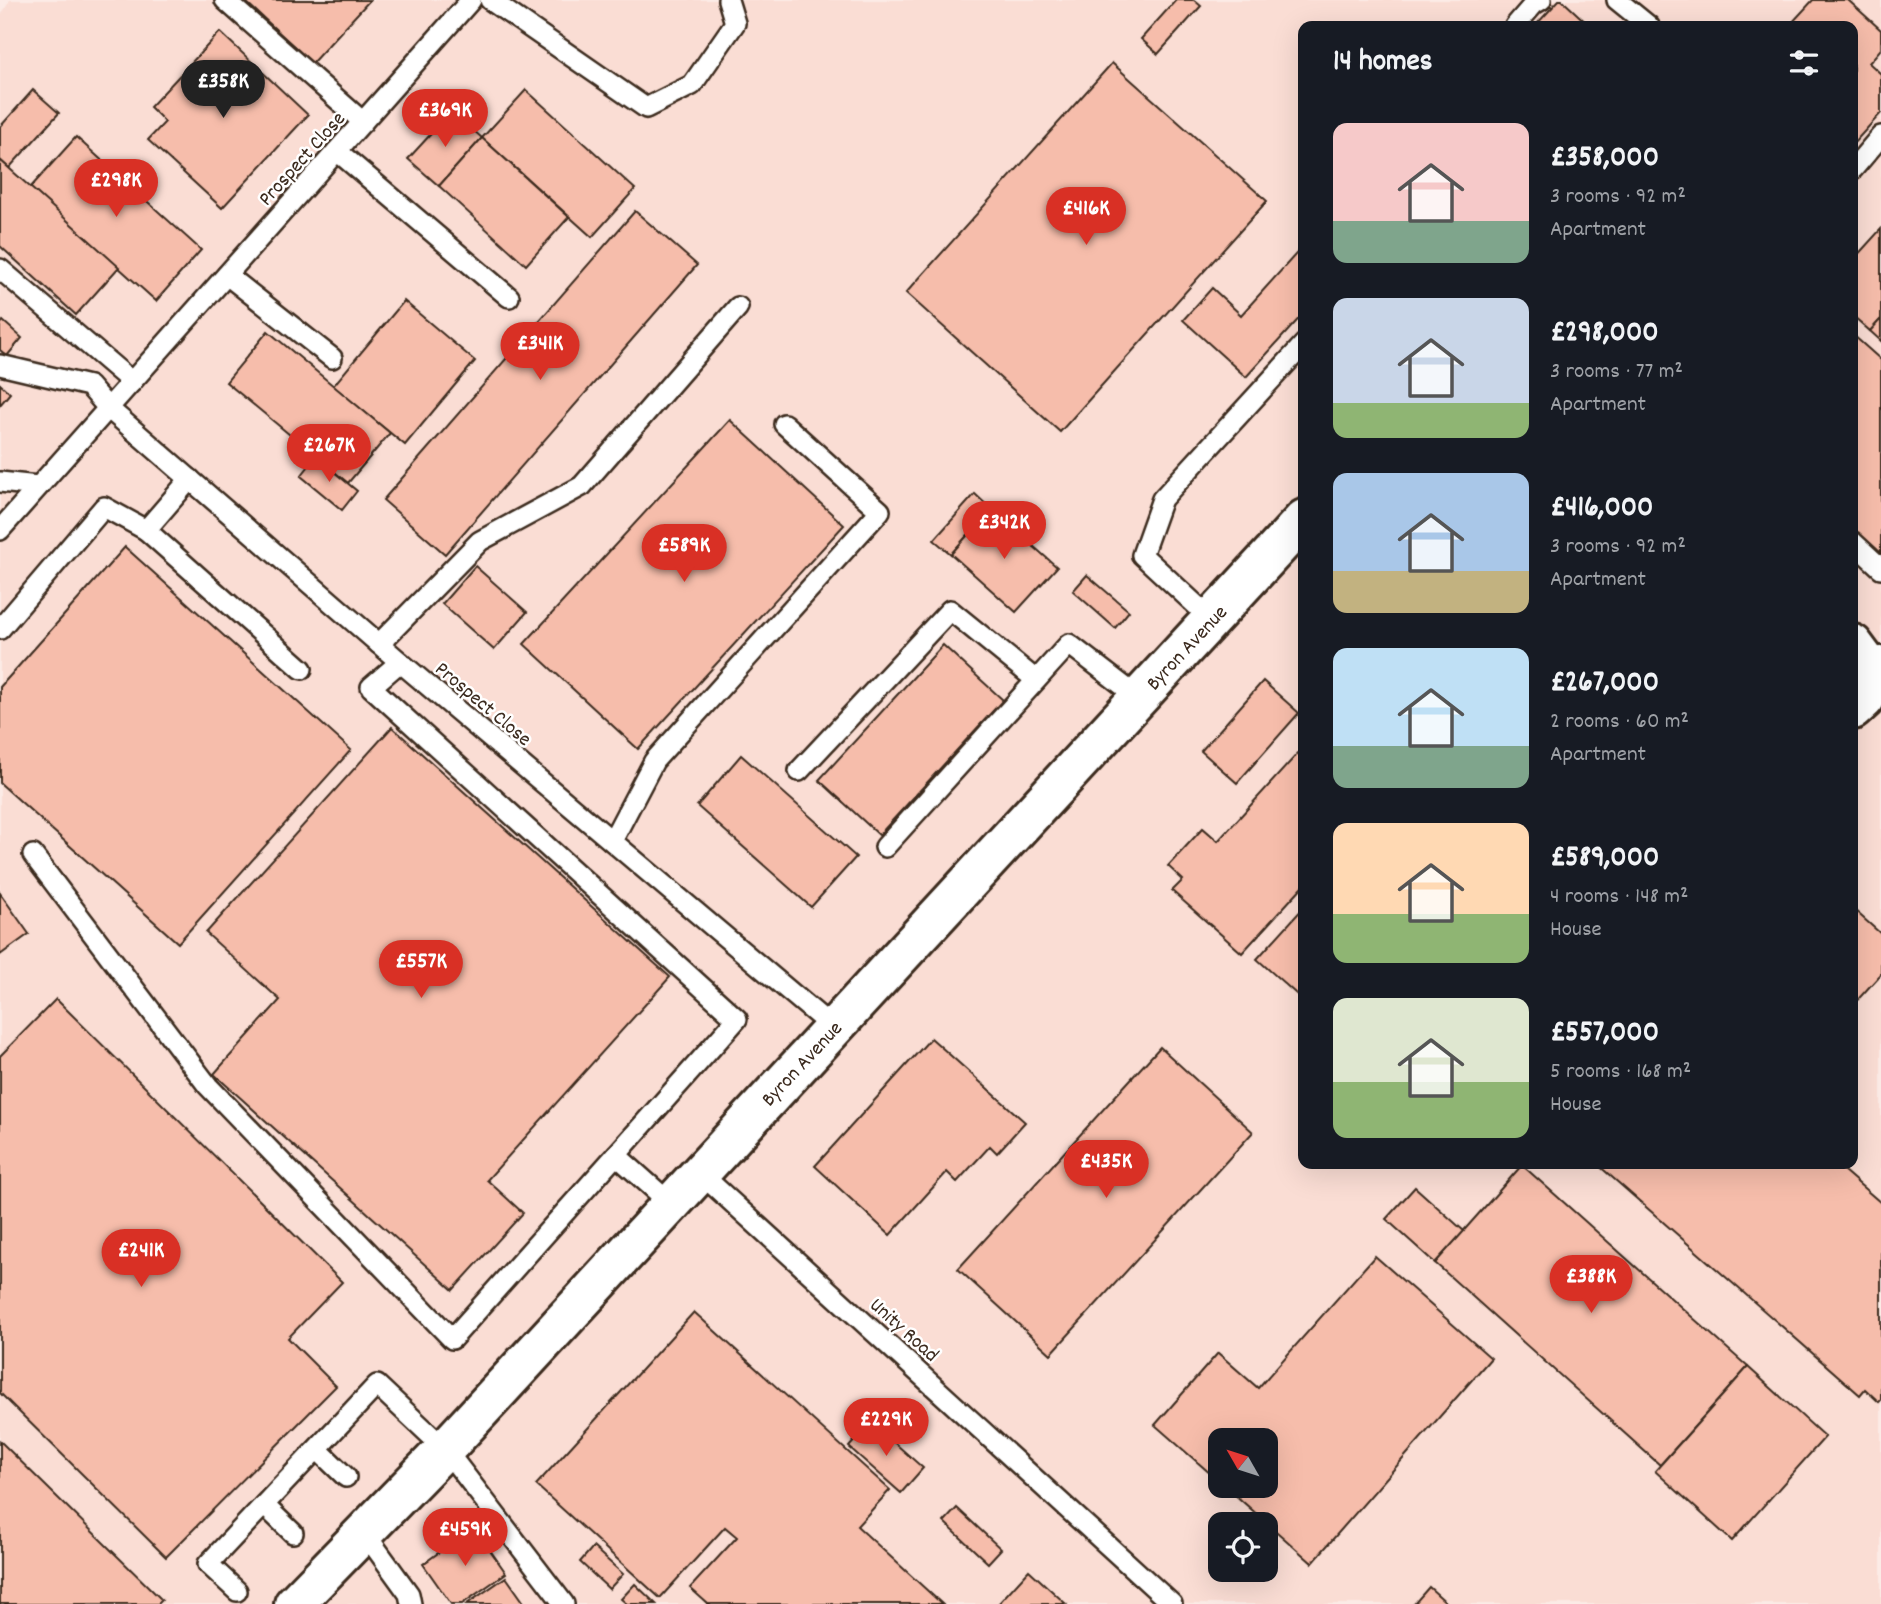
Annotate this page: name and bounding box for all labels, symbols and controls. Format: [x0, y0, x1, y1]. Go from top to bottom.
text: 14 homes [1333, 42, 1432, 85]
icon: filters [1785, 44, 1823, 82]
pin: £358K [174, 60, 272, 120]
text: £358K [197, 66, 249, 99]
pin: £369K [396, 90, 494, 149]
text: £369K [418, 95, 472, 128]
street label: Prospect Close [253, 106, 354, 214]
text: £358,000 [1550, 138, 1659, 181]
icon: home [1389, 151, 1473, 235]
pin: £298K [67, 160, 165, 219]
text: £298K [90, 165, 142, 198]
text: 3 rooms · 92 m² [1550, 181, 1686, 214]
pin: £416K [1037, 188, 1135, 247]
text: £416K [1062, 193, 1110, 226]
text: Apartment [1550, 214, 1646, 247]
text: £298,000 [1550, 313, 1659, 356]
pin: £341K [491, 322, 589, 382]
icon: home [1389, 326, 1473, 410]
text: £341K [517, 328, 563, 361]
text: 3 rooms · 77 m² [1550, 356, 1683, 389]
text: Apartment [1550, 389, 1646, 422]
pin: £267K [280, 424, 378, 484]
text: £267K [303, 430, 355, 463]
text: £416,000 [1550, 488, 1653, 531]
icon: home [1389, 501, 1473, 585]
pin: £342K [955, 502, 1053, 561]
text: £342K [978, 507, 1030, 540]
pin: £589K [635, 524, 733, 584]
text: £589K [658, 530, 710, 563]
text: 3 rooms · 92 m² [1550, 531, 1686, 564]
text: Apartment [1550, 564, 1646, 597]
street label: Byron Avenue [1141, 599, 1236, 699]
street label: Prospect Close [427, 656, 537, 755]
text: £267,000 [1550, 663, 1659, 706]
icon: home [1389, 676, 1473, 760]
text: 2 rooms · 60 m² [1550, 706, 1689, 739]
text: Apartment [1550, 739, 1646, 772]
text: £589,000 [1550, 838, 1659, 881]
icon: home [1389, 851, 1473, 935]
text: 4 rooms · 148 m² [1550, 881, 1688, 914]
text: House [1550, 914, 1602, 947]
pin: £557K [372, 940, 470, 1000]
text: £557K [395, 946, 447, 979]
text: £557,000 [1550, 1013, 1659, 1056]
street label: Byron Avenue [756, 1015, 851, 1115]
icon: home [1389, 1026, 1473, 1110]
text: 5 rooms · 168 m² [1550, 1056, 1691, 1089]
text: House [1550, 1089, 1602, 1122]
pin: £435K [1057, 1140, 1155, 1200]
text: £435K [1080, 1146, 1132, 1179]
pin: £241K [92, 1230, 190, 1289]
text: £241K [118, 1235, 164, 1268]
pin: £388K [1542, 1256, 1640, 1315]
text: £388K [1566, 1261, 1616, 1294]
street label: Unity Road [862, 1292, 944, 1370]
pin: £229K [837, 1398, 935, 1458]
text: £229K [860, 1404, 912, 1437]
north arrow [1208, 1428, 1278, 1498]
map controls [1208, 1428, 1278, 1582]
pin: £459K [416, 1508, 514, 1568]
button: locate [1208, 1512, 1278, 1582]
text: £459K [439, 1514, 491, 1547]

